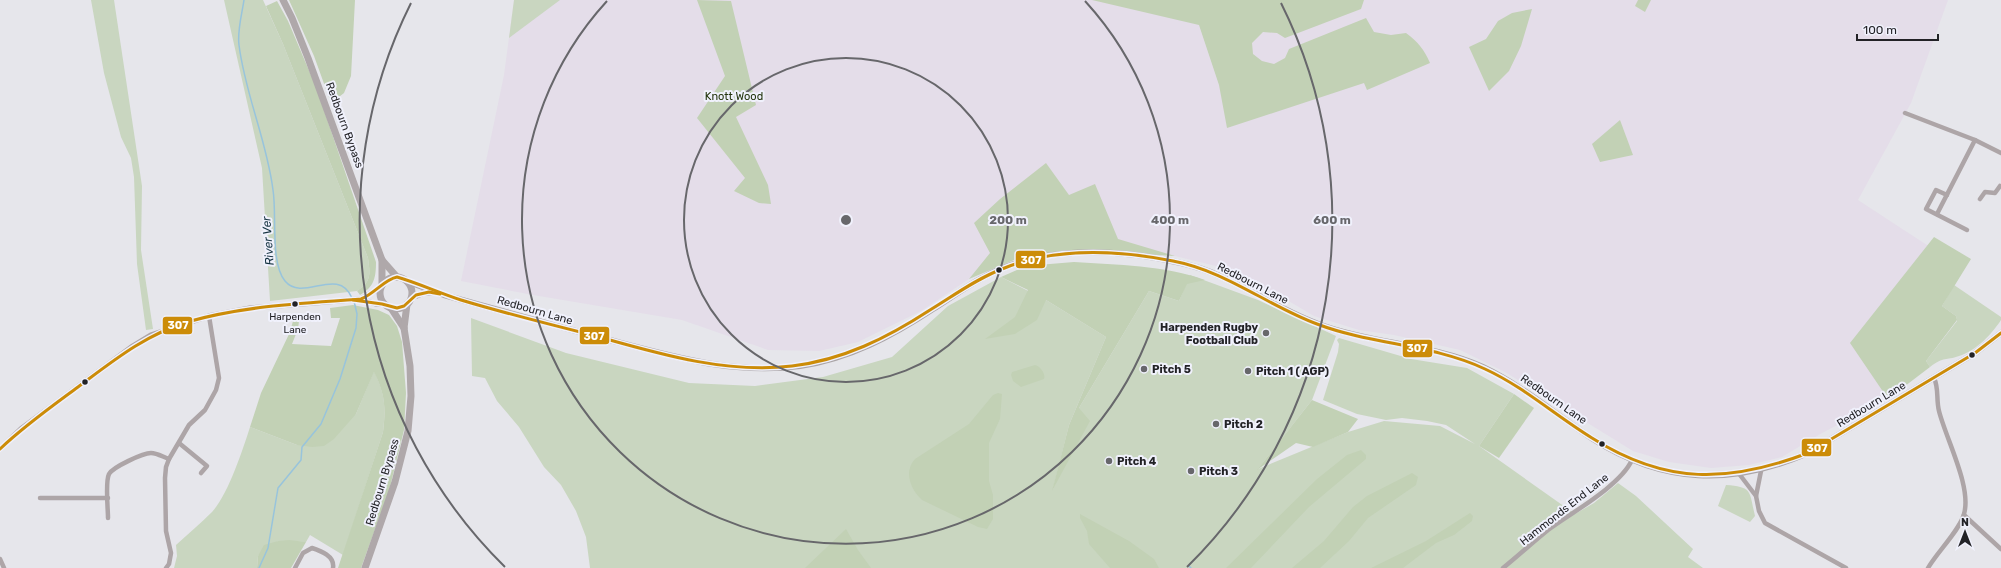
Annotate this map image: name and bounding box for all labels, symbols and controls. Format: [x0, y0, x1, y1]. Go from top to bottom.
scale bar [1857, 16, 1938, 42]
text: 100 m [1863, 23, 1897, 37]
street label: Redbourn Bypass [323, 81, 366, 170]
park label: Knott Wood [705, 90, 763, 103]
centre of rings [839, 213, 853, 227]
text: 200 m [989, 213, 1027, 227]
text: 400 m [1151, 213, 1189, 227]
text: 600 m [1313, 213, 1351, 227]
water label: River Ver [259, 215, 277, 266]
line badge: 307 [1015, 250, 1046, 269]
text: 307 [1020, 254, 1042, 267]
street label: Redbourn Lane [1215, 260, 1290, 307]
unlabelled marker [994, 265, 1004, 275]
street label: Redbourn Lane [496, 293, 574, 327]
marker: Harpenden Lane [290, 299, 300, 309]
place label: Harpenden Lane [269, 311, 321, 336]
line badge: 307 [162, 316, 193, 335]
text: 307 [167, 319, 189, 332]
place label: Harpenden Rugby Football Club [1160, 321, 1258, 347]
line badge: 307 [579, 326, 610, 345]
marker: Harpenden Rugby Football Club [1261, 328, 1271, 338]
text: 307 [583, 330, 605, 343]
line badge: 307 [1402, 339, 1433, 358]
text: 307 [1406, 342, 1428, 355]
unlabelled marker [1967, 350, 1977, 360]
place label: Pitch 5 [1152, 363, 1191, 376]
marker: Pitch 5 [1139, 364, 1149, 374]
place label: Pitch 1 ( AGP) [1256, 365, 1329, 378]
marker: Pitch 1 ( AGP) [1243, 366, 1253, 376]
street label: Redbourn Lane [1518, 372, 1589, 427]
unlabelled marker [80, 377, 90, 387]
street label: Redbourn Lane [1834, 379, 1908, 430]
place label: Pitch 2 [1224, 418, 1263, 431]
marker: Pitch 2 [1211, 419, 1221, 429]
street label: Redbourn Bypass [363, 437, 402, 527]
line badge: 307 [1801, 438, 1832, 457]
unlabelled marker [1597, 439, 1607, 449]
text: 307 [1806, 442, 1828, 455]
place label: Pitch 4 [1117, 455, 1157, 468]
marker: Pitch 4 [1104, 456, 1114, 466]
place label: Pitch 3 [1199, 465, 1238, 478]
marker: Pitch 3 [1186, 466, 1196, 476]
street label: Hammonds End Lane [1517, 471, 1611, 548]
north arrow [1945, 512, 1985, 552]
text: N [1961, 516, 1969, 529]

